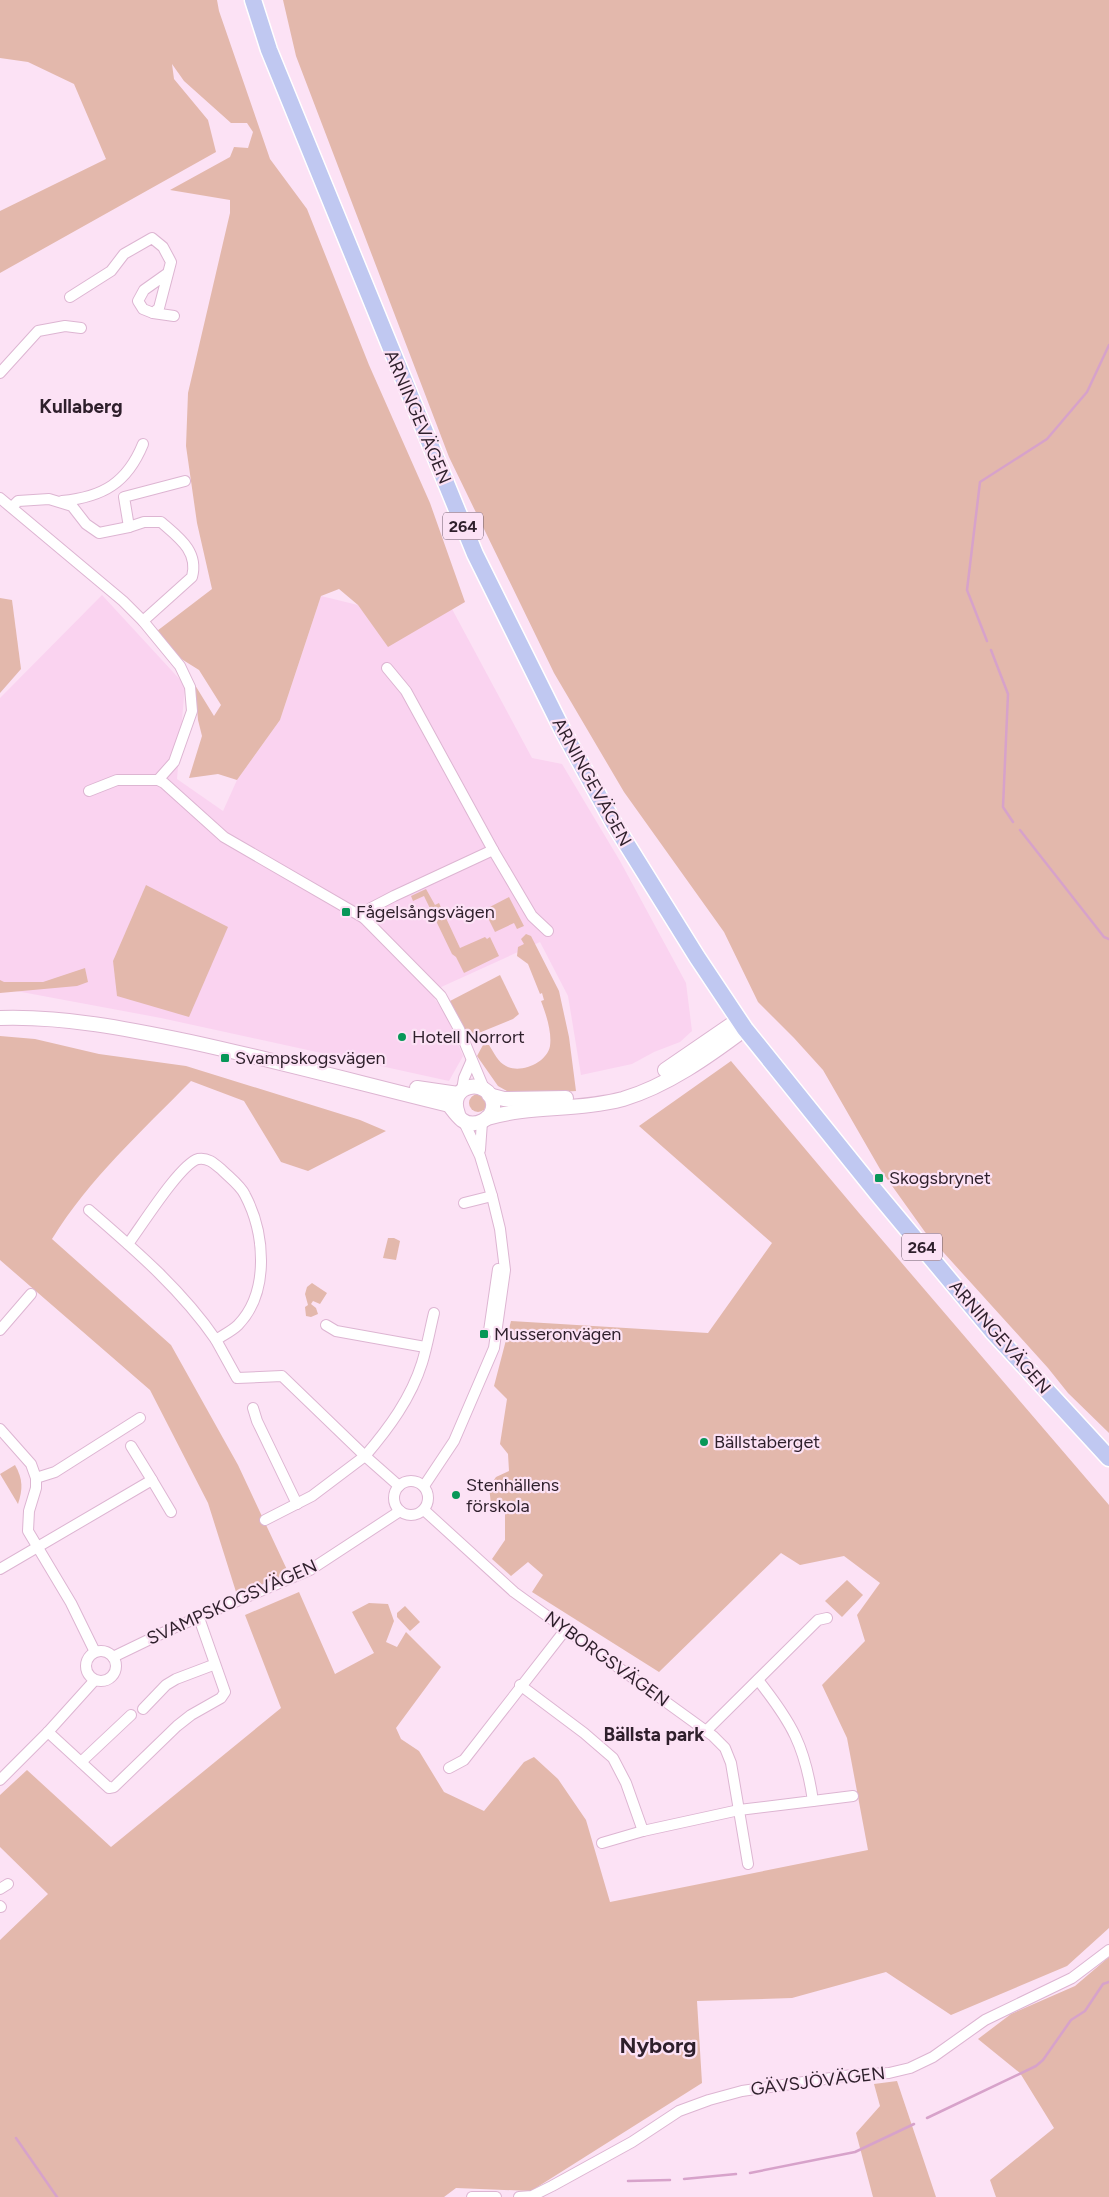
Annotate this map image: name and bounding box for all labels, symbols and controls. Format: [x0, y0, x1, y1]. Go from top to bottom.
street label: ARNINGEVÄGEN [380, 347, 456, 487]
district label: Kullaberg [39, 395, 123, 418]
road number: 264 [443, 512, 483, 540]
street label: ARNINGEVÄGEN [548, 714, 636, 850]
place label: Fågelsångsvägen [356, 901, 495, 923]
marker: Fågelsångsvägen [340, 906, 352, 918]
place label: Hotell Norrort [412, 1026, 525, 1048]
marker: Hotell Norrort [396, 1031, 408, 1043]
place label: Svampskogsvägen [235, 1047, 386, 1069]
marker: Svampskogsvägen [219, 1052, 231, 1064]
place label: Skogsbrynet [889, 1167, 991, 1189]
marker: Skogsbrynet [873, 1172, 885, 1184]
road number: 264 [902, 1234, 942, 1260]
street label: ARNINGEVÄGEN [945, 1276, 1055, 1398]
place label: Musseronvägen [494, 1323, 621, 1345]
marker: Musseronvägen [478, 1328, 490, 1340]
place label: Bällstaberget [714, 1431, 820, 1453]
marker: Bällstaberget [698, 1436, 710, 1448]
place label: Stenhällens förskola [466, 1474, 559, 1517]
marker: Stenhällens förskola [450, 1489, 462, 1501]
street label: SVAMPSKOGSVÄGEN [143, 1554, 321, 1650]
street label: NYBORGSVÄGEN [540, 1606, 674, 1712]
district label: Bällsta park [604, 1723, 705, 1746]
district label: Nyborg [619, 2032, 697, 2059]
street label: GÄVSJÖVÄGEN [749, 2062, 887, 2100]

